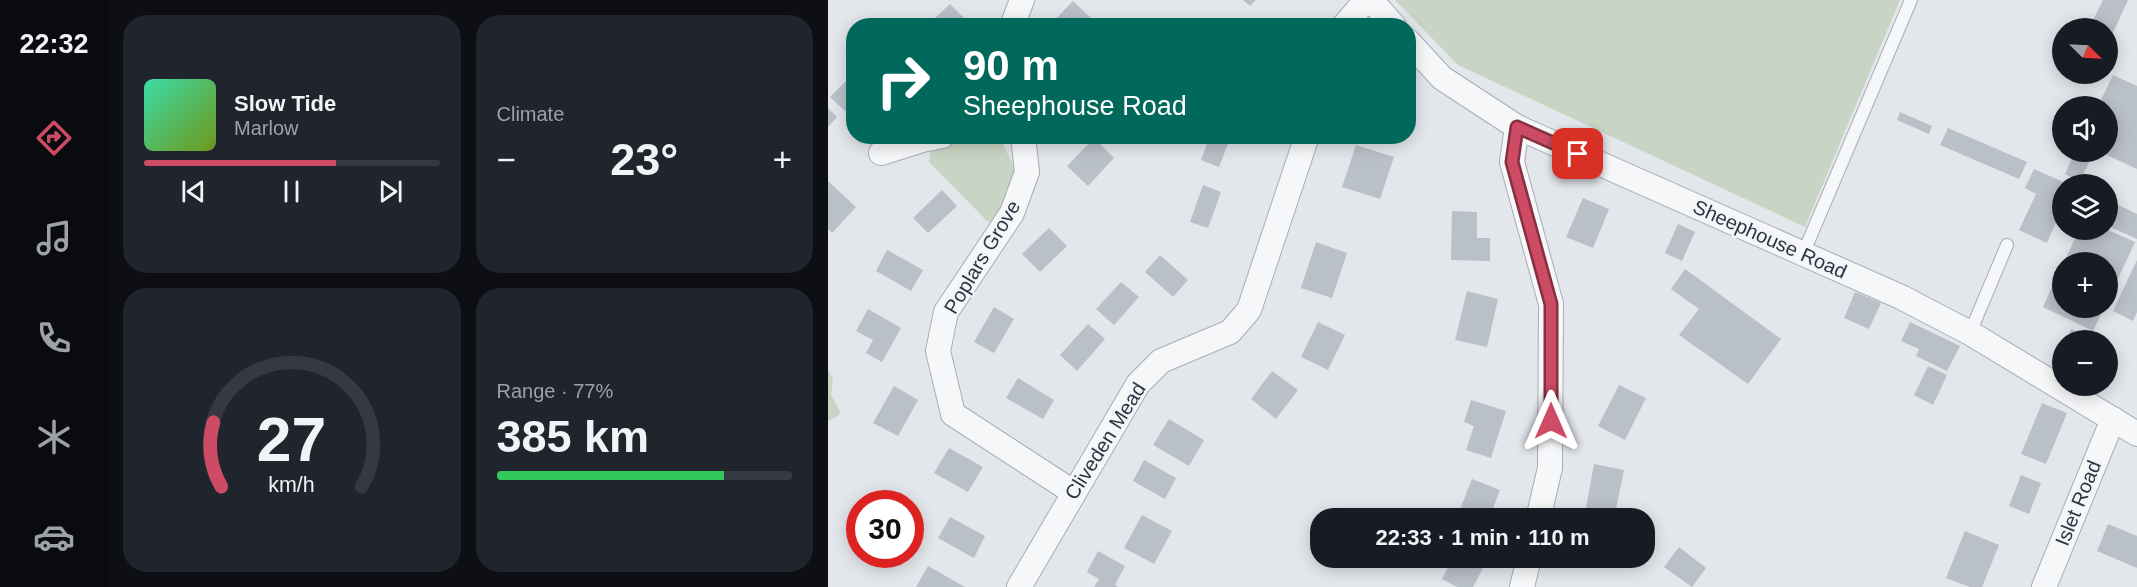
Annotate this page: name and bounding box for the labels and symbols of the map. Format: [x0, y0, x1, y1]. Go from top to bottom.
north arrow [2052, 18, 2118, 84]
pin [1552, 128, 1603, 179]
street label: Sheephouse Road [1690, 195, 1850, 283]
street label: Poplars Grove [940, 197, 1024, 317]
street label: Cliveden Mead [1060, 379, 1150, 503]
position arrow [1519, 389, 1583, 453]
street label: Islet Road [2051, 457, 2105, 549]
speed limit sign: 30 [846, 490, 924, 568]

